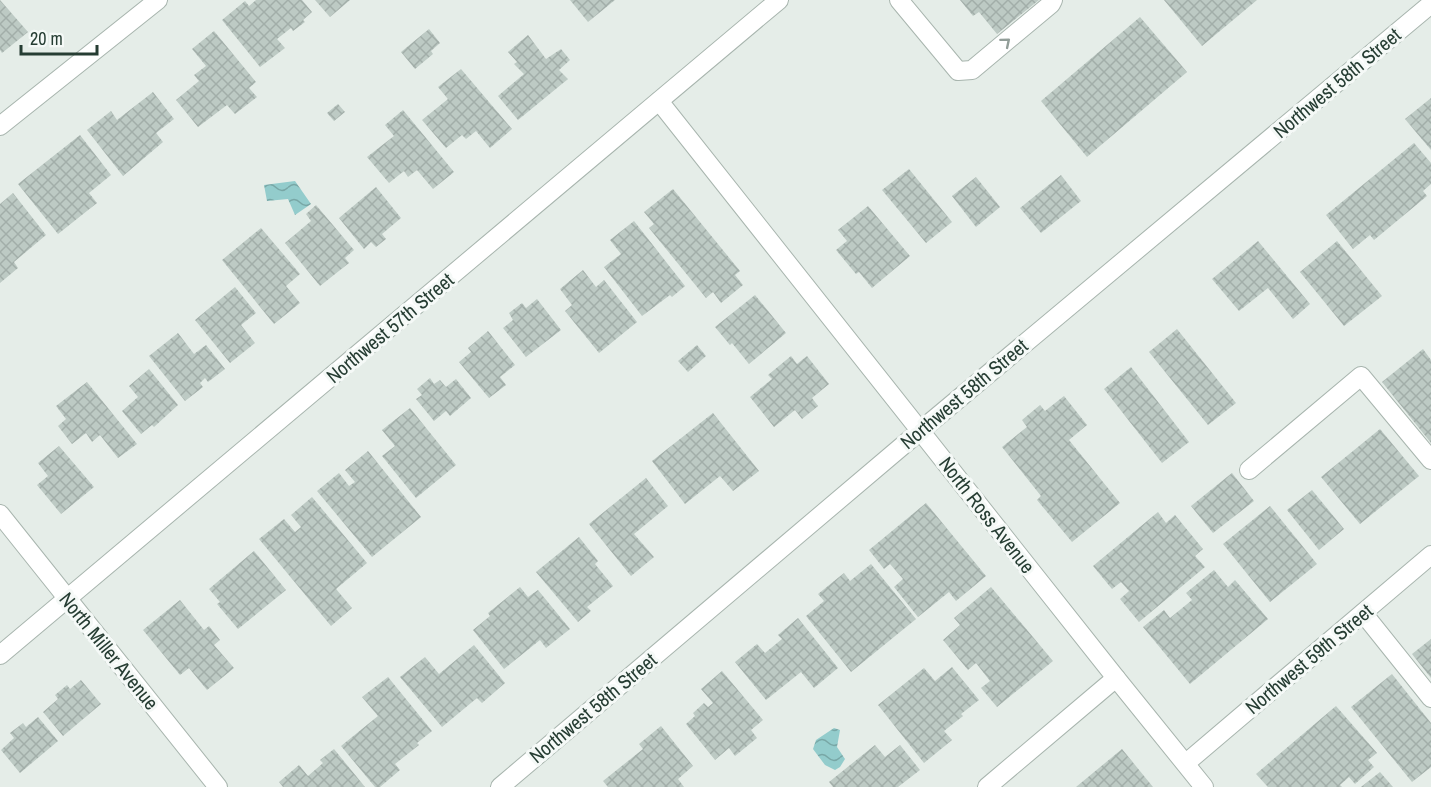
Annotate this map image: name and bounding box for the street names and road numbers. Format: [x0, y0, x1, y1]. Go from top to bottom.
street label: Northwest 58th Street [1267, 21, 1406, 144]
street label: Northwest 57th Street [320, 266, 459, 389]
street label: Northwest 58th Street [894, 332, 1033, 455]
street label: North Ross Avenue [933, 451, 1041, 579]
street label: North Miller Avenue [54, 586, 165, 715]
street label: Northwest 59th Street [1239, 597, 1378, 720]
street label: Northwest 58th Street [523, 646, 662, 769]

